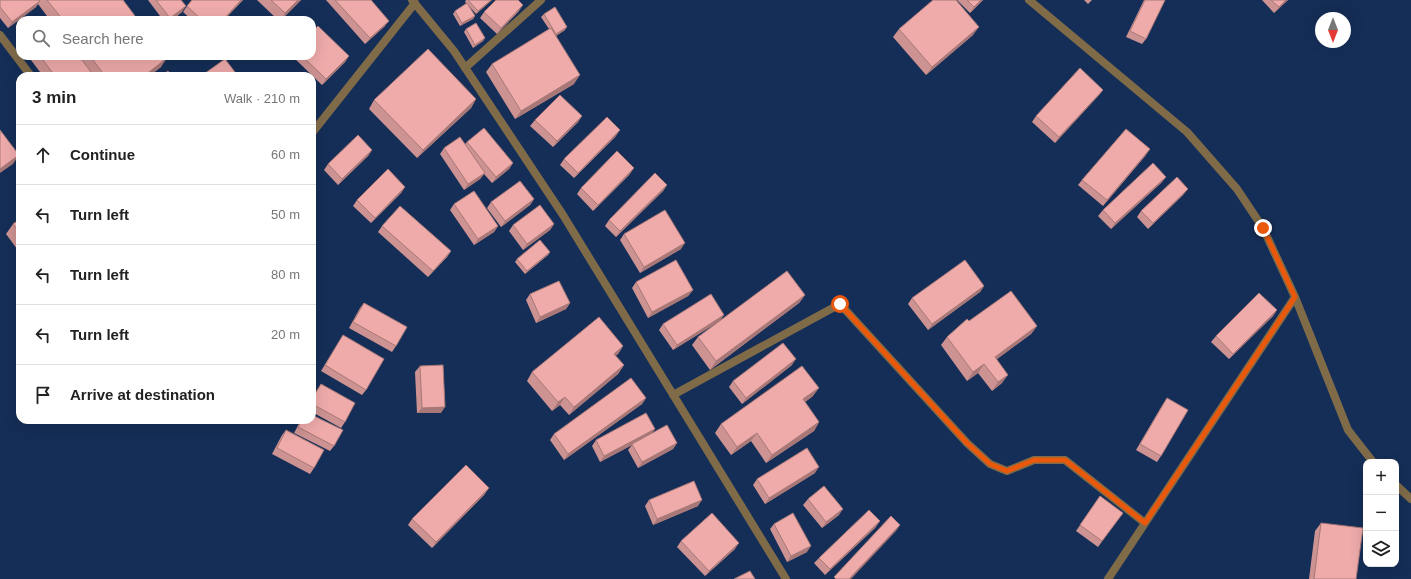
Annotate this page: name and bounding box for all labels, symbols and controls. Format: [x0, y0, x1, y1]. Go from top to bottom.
north arrow [1315, 12, 1351, 48]
search box [16, 16, 316, 60]
icon: search [30, 27, 52, 49]
text: Search here [62, 30, 144, 47]
text: 3 min [32, 88, 76, 107]
text: Walk · 210 m [224, 91, 300, 106]
icon: ahead [32, 144, 54, 166]
text: Continue [70, 146, 135, 163]
text: 60 m [271, 147, 300, 162]
icon: left [32, 204, 54, 226]
text: Turn left [70, 206, 129, 223]
text: 50 m [271, 207, 300, 222]
route end [1254, 219, 1272, 237]
icon: left [32, 264, 54, 286]
text: Turn left [70, 266, 129, 283]
text: 80 m [271, 267, 300, 282]
route start [831, 295, 849, 313]
icon: left [32, 324, 54, 346]
text: Turn left [70, 326, 129, 343]
text: 20 m [271, 327, 300, 342]
icon: arrive [32, 384, 54, 406]
text: Arrive at destination [70, 386, 215, 403]
map controls [1363, 459, 1399, 567]
button: + [1363, 459, 1399, 495]
button: − [1363, 495, 1399, 531]
button: layers [1363, 531, 1399, 567]

